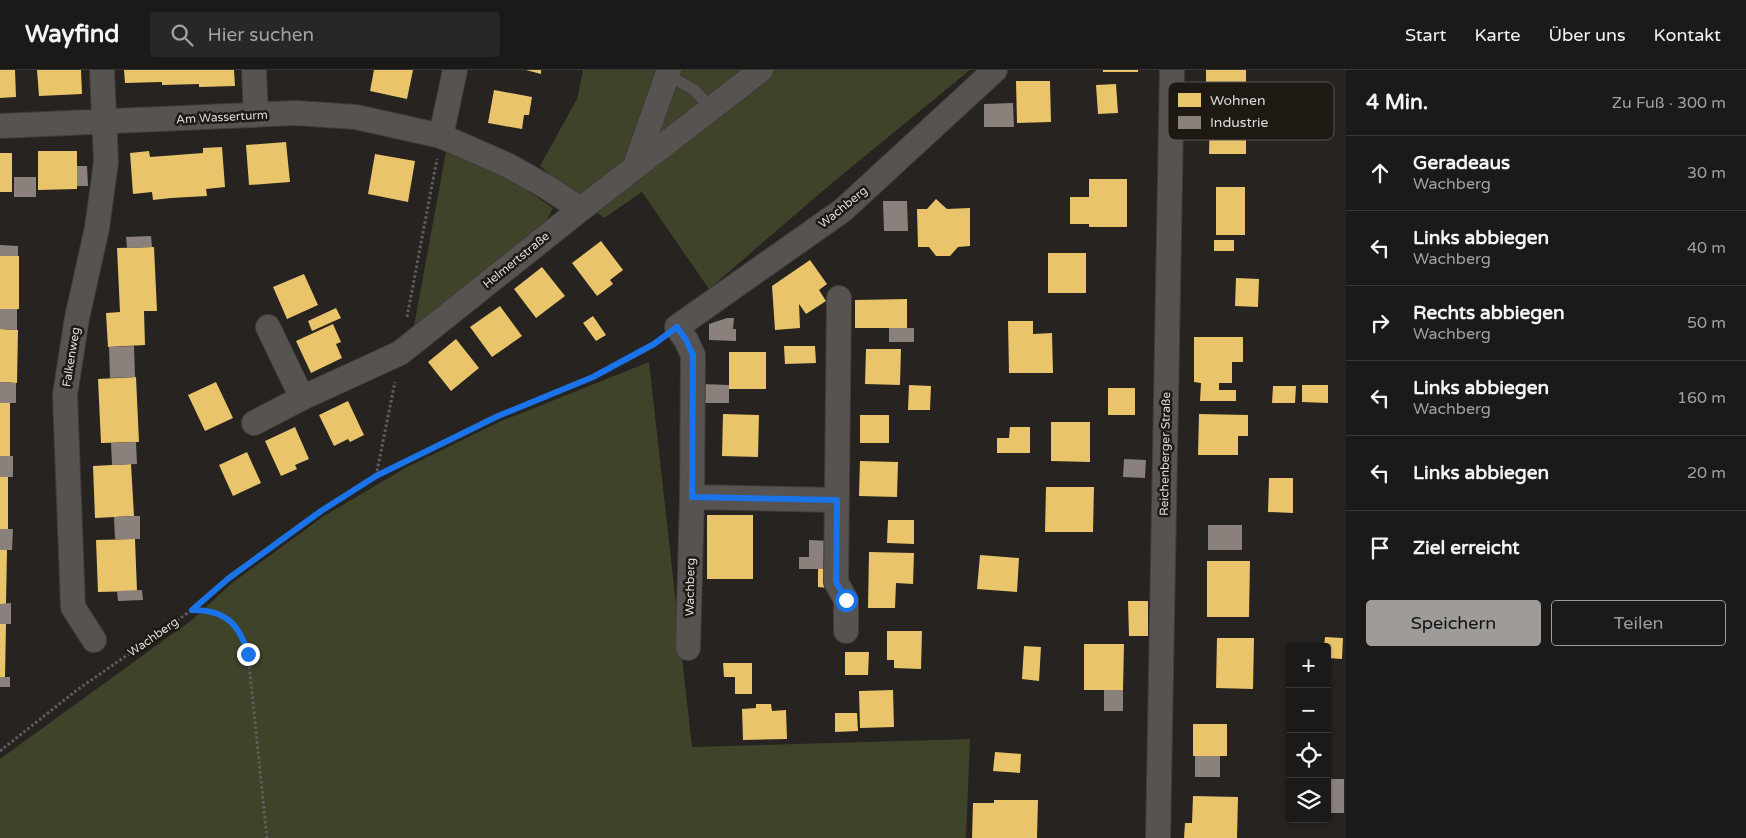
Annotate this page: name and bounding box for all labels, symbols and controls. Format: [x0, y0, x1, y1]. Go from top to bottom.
search box [150, 12, 500, 57]
text: Wayfind [25, 20, 120, 49]
icon: search [168, 21, 196, 49]
text: Hier suchen [208, 24, 314, 46]
text: Start [1405, 24, 1446, 46]
text: Karte [1474, 24, 1520, 46]
text: Über uns [1548, 24, 1626, 46]
text: Kontakt [1654, 24, 1721, 46]
legend [1168, 82, 1334, 140]
text: 4 Min. [1366, 90, 1428, 115]
text: Wohnen [1210, 92, 1266, 109]
text: Zu Fuß · 300 m [1612, 93, 1726, 113]
street label: Am Wasserturm [176, 108, 268, 126]
text: Industrie [1210, 114, 1269, 131]
text: Geradeaus [1413, 152, 1510, 174]
icon: ahead [1366, 159, 1394, 187]
text: 30 m [1687, 163, 1726, 183]
text: Wachberg [1413, 174, 1491, 194]
street label: Wachberg [816, 183, 870, 231]
text: Links abbiegen [1413, 227, 1549, 249]
street label: Helmertstraße [480, 229, 552, 291]
icon: left [1366, 234, 1394, 262]
text: 40 m [1687, 238, 1726, 258]
text: Wachberg [1413, 249, 1491, 269]
text: Rechts abbiegen [1413, 302, 1565, 324]
icon: right [1366, 309, 1394, 337]
text: 50 m [1687, 313, 1726, 333]
text: Wachberg [1413, 324, 1491, 344]
street label: Falkenweg [59, 326, 83, 388]
text: Links abbiegen [1413, 377, 1549, 399]
icon: left [1366, 384, 1394, 412]
text: 160 m [1677, 388, 1726, 408]
street label: Reichenberger Straße [1157, 392, 1173, 516]
text: Wachberg [1413, 399, 1491, 419]
icon: left [1366, 459, 1394, 487]
text: Links abbiegen [1413, 462, 1549, 484]
text: 20 m [1687, 463, 1726, 483]
icon: arrive [1366, 534, 1394, 562]
text: Ziel erreicht [1413, 537, 1520, 559]
street label: Wachberg [682, 558, 698, 616]
route start [835, 589, 858, 612]
button: Speichern [1366, 600, 1541, 646]
button: Teilen [1551, 600, 1726, 646]
street label: Wachberg [125, 615, 181, 659]
route end [237, 643, 260, 666]
map controls [1286, 643, 1331, 823]
button: + [1286, 643, 1331, 688]
button: − [1286, 688, 1331, 733]
button: locate [1286, 733, 1331, 778]
button: layers [1286, 778, 1331, 823]

